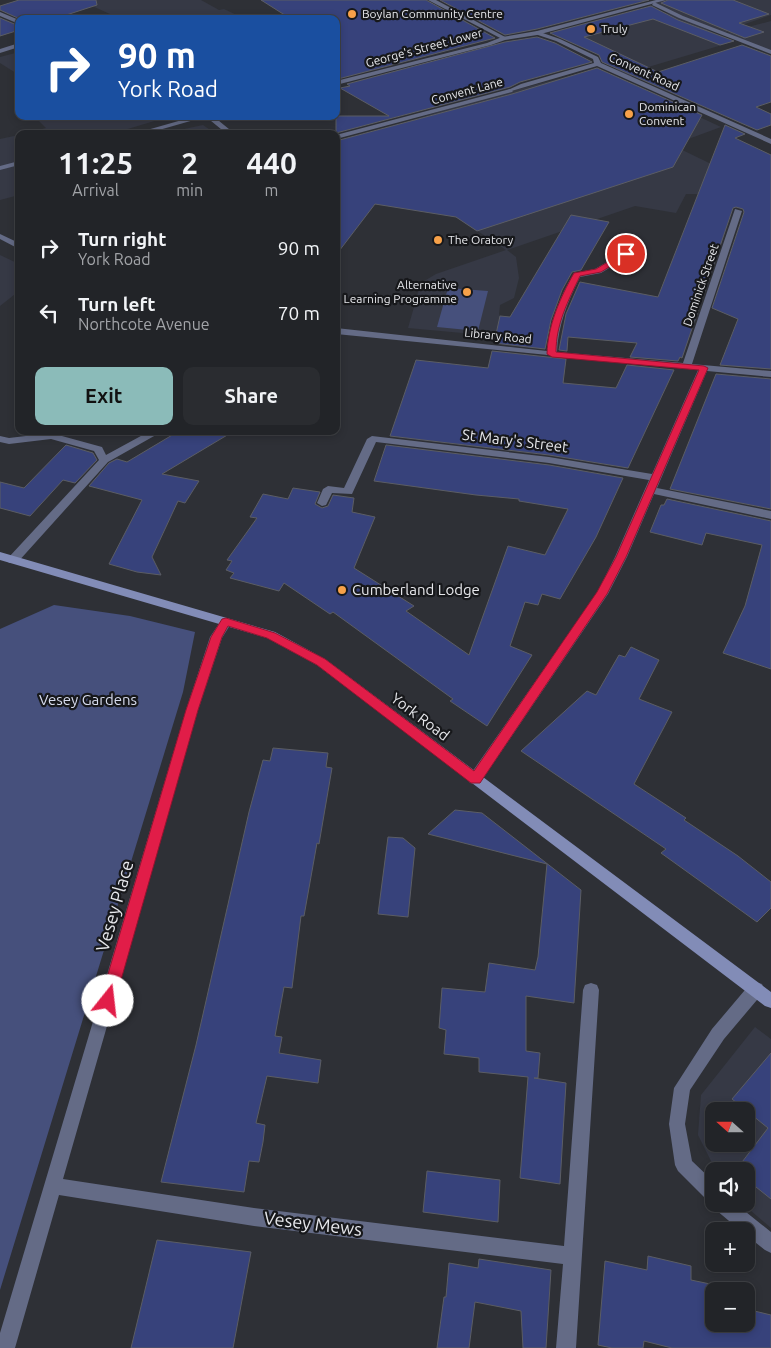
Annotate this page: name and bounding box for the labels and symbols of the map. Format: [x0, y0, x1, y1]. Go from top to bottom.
place label: Boylan Community Centre [362, 7, 503, 20]
marker: Boylan Community Centre [346, 8, 358, 20]
place label: Truly [601, 22, 628, 35]
marker: Truly [585, 23, 597, 35]
street label: George's Street Lower [364, 26, 484, 69]
street label: Convent Road [607, 50, 681, 93]
street label: Convent Lane [430, 75, 504, 106]
place label: Dominican Convent [639, 100, 696, 127]
marker: Dominican Convent [623, 108, 635, 120]
place label: The Oratory [448, 233, 513, 246]
pin [605, 233, 647, 275]
marker: The Oratory [432, 234, 444, 246]
street label: Dominick Street [680, 242, 721, 328]
place label: Alternative Learning Programme [344, 278, 457, 305]
marker: Alternative Learning Programme [461, 286, 473, 298]
street label: Library Road [464, 325, 532, 346]
street label: St Mary's Street [461, 426, 569, 455]
place label: Cumberland Lodge [352, 581, 480, 598]
marker: Cumberland Lodge [336, 584, 348, 596]
street label: York Road [388, 689, 453, 744]
park label: Vesey Gardens [39, 691, 137, 708]
street label: Vesey Place [91, 858, 137, 954]
position arrow [81, 974, 133, 1026]
north arrow [705, 1102, 755, 1152]
street label: Vesey Mews [263, 1207, 363, 1239]

